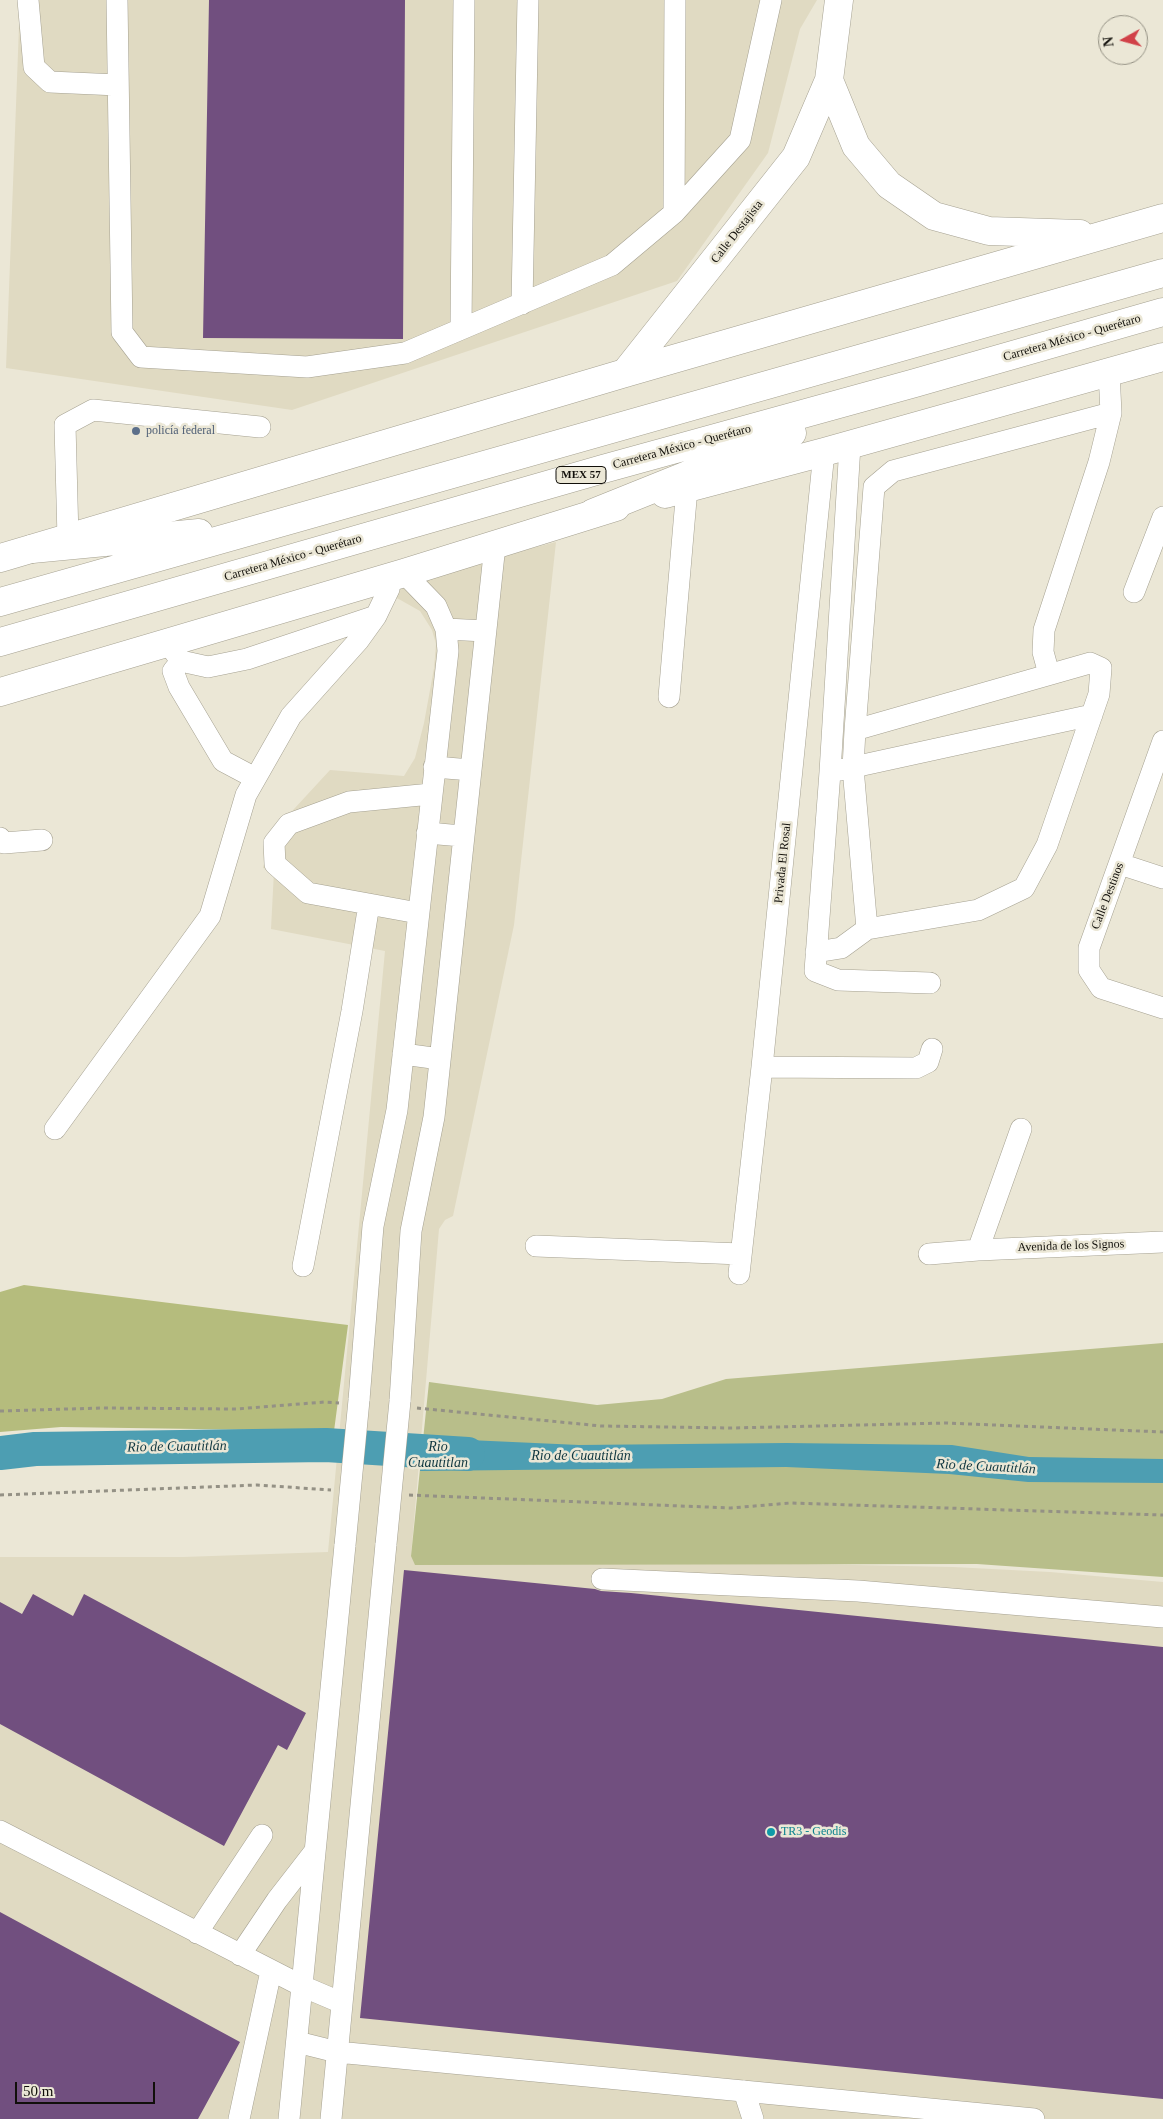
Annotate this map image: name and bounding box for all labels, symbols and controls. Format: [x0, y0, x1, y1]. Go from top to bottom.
north arrow [1098, 15, 1148, 65]
text: N [1101, 36, 1117, 48]
street label: Calle Destajista [708, 198, 766, 266]
street label: Carretera México - Querétaro [1002, 311, 1142, 365]
street label: Carretera México - Querétaro [611, 422, 753, 472]
place label: policía federal [146, 424, 215, 438]
marker: policía federal [130, 425, 142, 437]
road number: MEX 57 [556, 466, 606, 484]
street label: Carretera México - Querétaro [223, 531, 363, 585]
street label: Privada El Rosal [772, 822, 794, 904]
street label: Calle Destinos [1089, 861, 1127, 931]
street label: Avenida de los Signos [1017, 1237, 1125, 1255]
water label: Rio de Cuautitlán [127, 1438, 227, 1456]
water label: Rio Cuautitlan [408, 1439, 468, 1471]
water label: Rio de Cuautitlán [531, 1448, 631, 1464]
water label: Rio de Cuautitlán [936, 1456, 1036, 1478]
place label: TR3 - Geodis [781, 1825, 846, 1839]
marker: TR3 - Geodis [765, 1826, 777, 1838]
scale bar [18, 2072, 158, 2104]
text: 50 m [23, 2083, 53, 2099]

